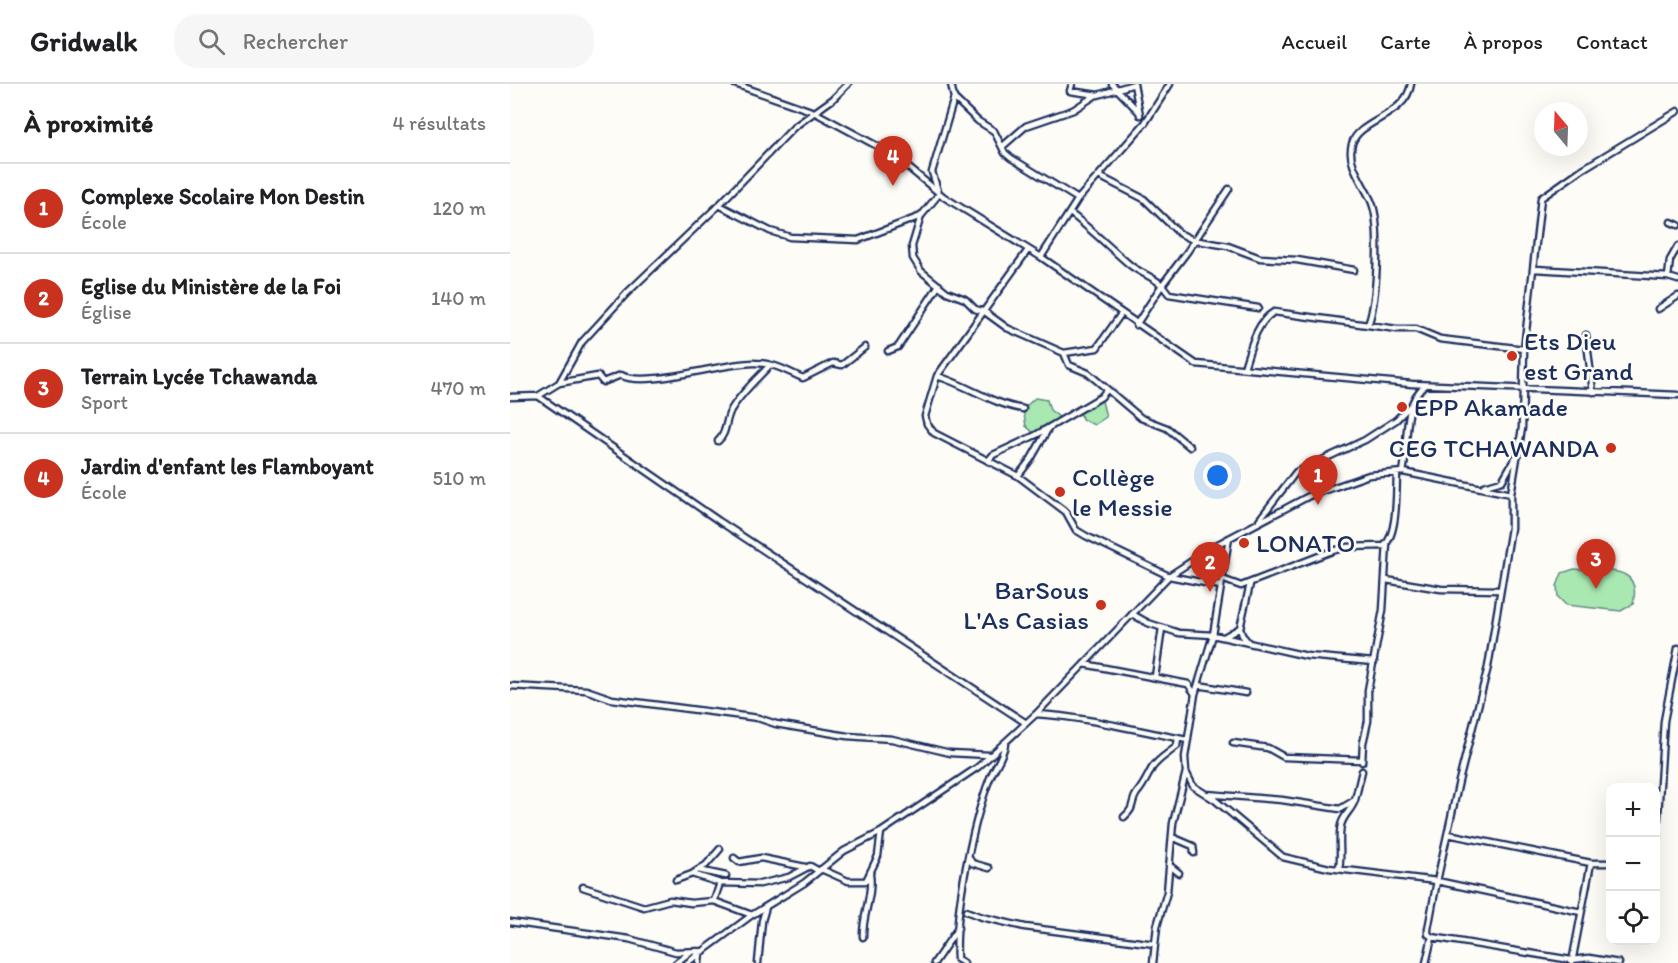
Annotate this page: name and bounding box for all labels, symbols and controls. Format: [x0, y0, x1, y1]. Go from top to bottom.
search box [174, 14, 594, 68]
text: Gridwalk [30, 24, 138, 58]
icon: search [195, 25, 228, 58]
text: Rechercher [243, 28, 348, 55]
text: Accueil [1282, 29, 1347, 54]
text: Carte [1380, 29, 1431, 54]
text: À propos [1464, 29, 1543, 54]
text: Contact [1576, 29, 1648, 54]
north arrow [1534, 102, 1588, 156]
text: À proximité [24, 107, 153, 139]
text: 4 résultats [393, 111, 486, 135]
pin: 4 [874, 136, 913, 186]
text: Complexe Scolaire Mon Destin [81, 183, 365, 210]
text: 1 [39, 196, 48, 220]
text: 120 m [433, 196, 486, 220]
text: École [81, 210, 127, 234]
text: Eglise du Ministère de la Foi [81, 273, 341, 300]
text: 2 [38, 286, 49, 310]
text: 140 m [431, 286, 486, 310]
text: Église [81, 300, 132, 324]
place label: Ets Dieu est Grand [1524, 325, 1633, 387]
marker: Ets Dieu est Grand [1505, 349, 1519, 363]
text: Terrain Lycée Tchawanda [81, 363, 317, 390]
text: 3 [38, 376, 49, 400]
text: 470 m [430, 376, 486, 400]
text: Sport [81, 390, 128, 414]
place label: EPP Akamade [1414, 391, 1568, 423]
marker: EPP Akamade [1395, 400, 1409, 414]
place label: CEG TCHAWANDA [1389, 432, 1599, 464]
marker: CEG TCHAWANDA [1604, 441, 1618, 455]
text: Jardin d'enfant les Flamboyant [81, 453, 374, 480]
pin: 1 [1298, 456, 1338, 505]
place label: Collège le Messie [1072, 461, 1173, 523]
your location [1203, 461, 1232, 490]
text: 4 [37, 466, 50, 490]
text: 510 m [433, 466, 486, 490]
text: École [81, 480, 127, 504]
marker: Collège le Messie [1053, 485, 1067, 499]
place label: LONATO [1256, 527, 1355, 559]
marker: LONATO [1237, 536, 1251, 550]
pin: 3 [1576, 540, 1616, 589]
pin: 2 [1190, 542, 1230, 592]
place label: BarSous L'As Casias [963, 574, 1089, 636]
marker: BarSous L'As Casias [1094, 598, 1108, 612]
map controls [1606, 783, 1660, 945]
button: + [1606, 783, 1660, 837]
button: − [1606, 837, 1660, 891]
button: locate [1606, 891, 1660, 945]

